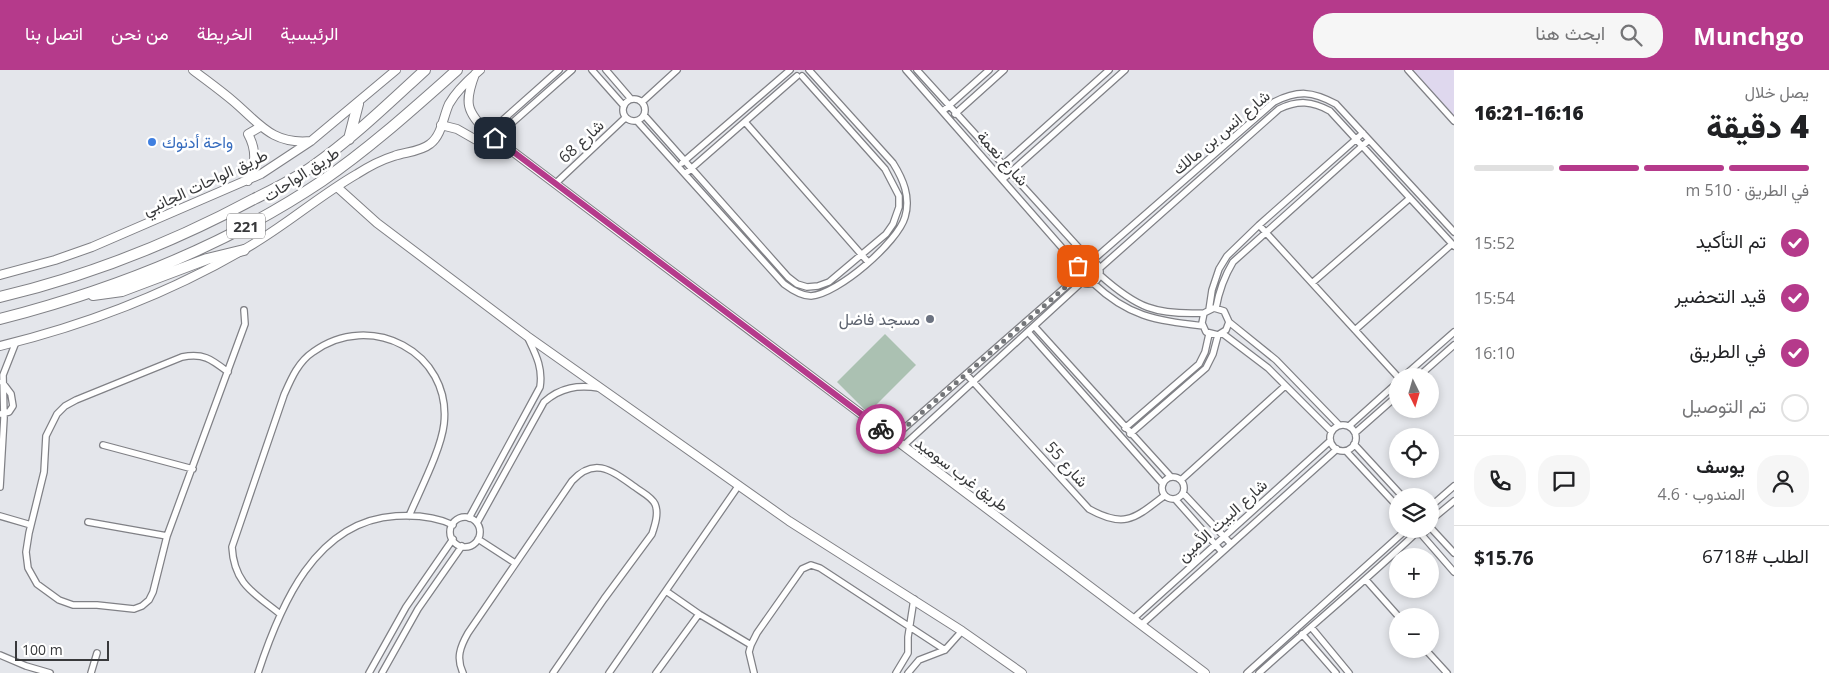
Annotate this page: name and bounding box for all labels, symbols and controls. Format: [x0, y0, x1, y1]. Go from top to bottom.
search box [1313, 13, 1663, 58]
text: Munchgo [1693, 19, 1804, 52]
text: ابحث هنا [1535, 20, 1605, 46]
text: اتصل بنا [25, 21, 83, 45]
text: من نحن [111, 21, 169, 45]
text: الخريطة [197, 21, 252, 45]
text: الرئيسية [280, 21, 339, 45]
icon: search [1617, 21, 1645, 49]
text: يصل خلال [1745, 81, 1809, 103]
street label: شارع انس بن مالك [1168, 85, 1275, 180]
text: 16:16–16:21 [1474, 100, 1584, 126]
text: 4 دقيقة [1706, 104, 1809, 147]
street label: شارع 68 [554, 114, 609, 168]
pin [474, 117, 516, 159]
icon: home [481, 124, 509, 152]
street label: شارع نعمة [971, 126, 1034, 191]
place label: واحة أدنوك [162, 131, 233, 153]
marker: واحة أدنوك [146, 136, 158, 148]
street label: طريق الواحات [259, 141, 343, 207]
street label: طريق الواحات الجانبي [139, 143, 272, 223]
text: في الطريق · 510 m [1686, 179, 1809, 201]
road number: 221 [227, 214, 265, 238]
text: تم التأكيد [1696, 228, 1766, 254]
icon: check [1781, 229, 1809, 257]
text: 15:52 [1474, 232, 1515, 254]
pin [1057, 245, 1099, 287]
icon: bag [1064, 252, 1092, 280]
text: قيد التحضير [1675, 283, 1766, 309]
icon: check [1781, 284, 1809, 312]
text: 15:54 [1474, 287, 1515, 309]
place label: مسجد فاضل [839, 308, 920, 330]
marker: مسجد فاضل [924, 313, 936, 325]
text: في الطريق [1689, 338, 1766, 364]
icon: check [1781, 339, 1809, 367]
text: 16:10 [1474, 342, 1515, 364]
north arrow [1389, 368, 1439, 418]
map controls [1389, 368, 1439, 658]
text: تم التوصيل [1682, 393, 1766, 419]
courier [856, 404, 906, 454]
icon: bike [867, 415, 895, 443]
button: locate [1389, 428, 1439, 478]
street label: طريق غرب سوميد [911, 431, 1013, 517]
street label: شارع 55 [1040, 436, 1093, 492]
text: يوسف [1696, 453, 1745, 479]
button: phone [1474, 455, 1526, 507]
button: chat [1538, 455, 1590, 507]
button: person [1757, 455, 1809, 507]
street label: شارع البيت الأمين [1172, 474, 1272, 567]
text: المندوب · 4.6 [1657, 483, 1745, 505]
button: layers [1389, 488, 1439, 538]
text: الطلب #6718 [1702, 543, 1809, 569]
text: $15.76 [1474, 545, 1534, 571]
button: + [1389, 548, 1439, 598]
button: − [1389, 608, 1439, 658]
scale bar [15, 638, 109, 661]
text: 100 m [22, 640, 63, 659]

